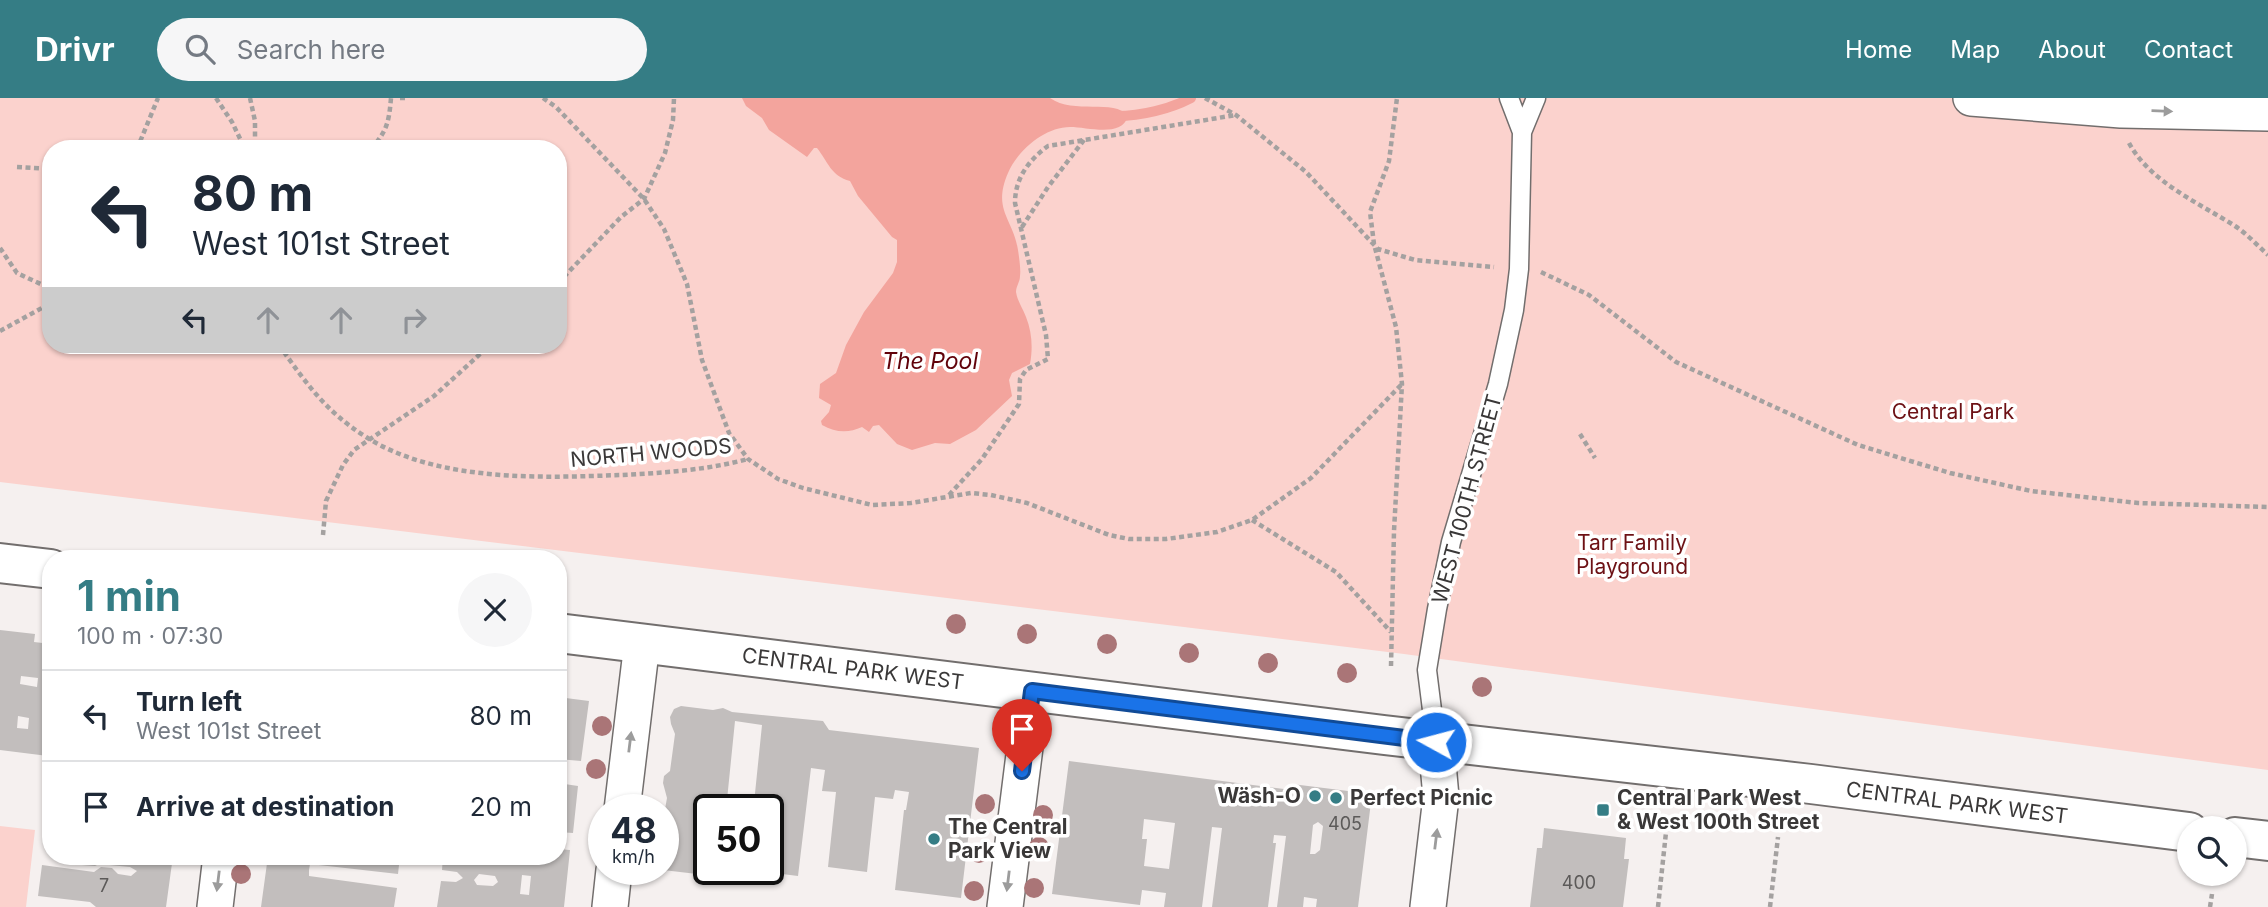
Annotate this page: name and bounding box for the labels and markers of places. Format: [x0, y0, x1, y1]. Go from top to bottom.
pin [992, 699, 1052, 771]
place label: Wäsh-O [1217, 783, 1301, 808]
place label: Perfect Picnic [1350, 785, 1493, 810]
place label: Central Park West & West 100th Street [1617, 785, 1820, 834]
marker: Wäsh-O [1307, 788, 1323, 804]
marker: Perfect Picnic [1328, 790, 1344, 806]
marker: Central Park West & West 100th Street [1595, 802, 1611, 818]
place label: The Central Park View [948, 814, 1068, 863]
marker: The Central Park View [926, 831, 942, 847]

